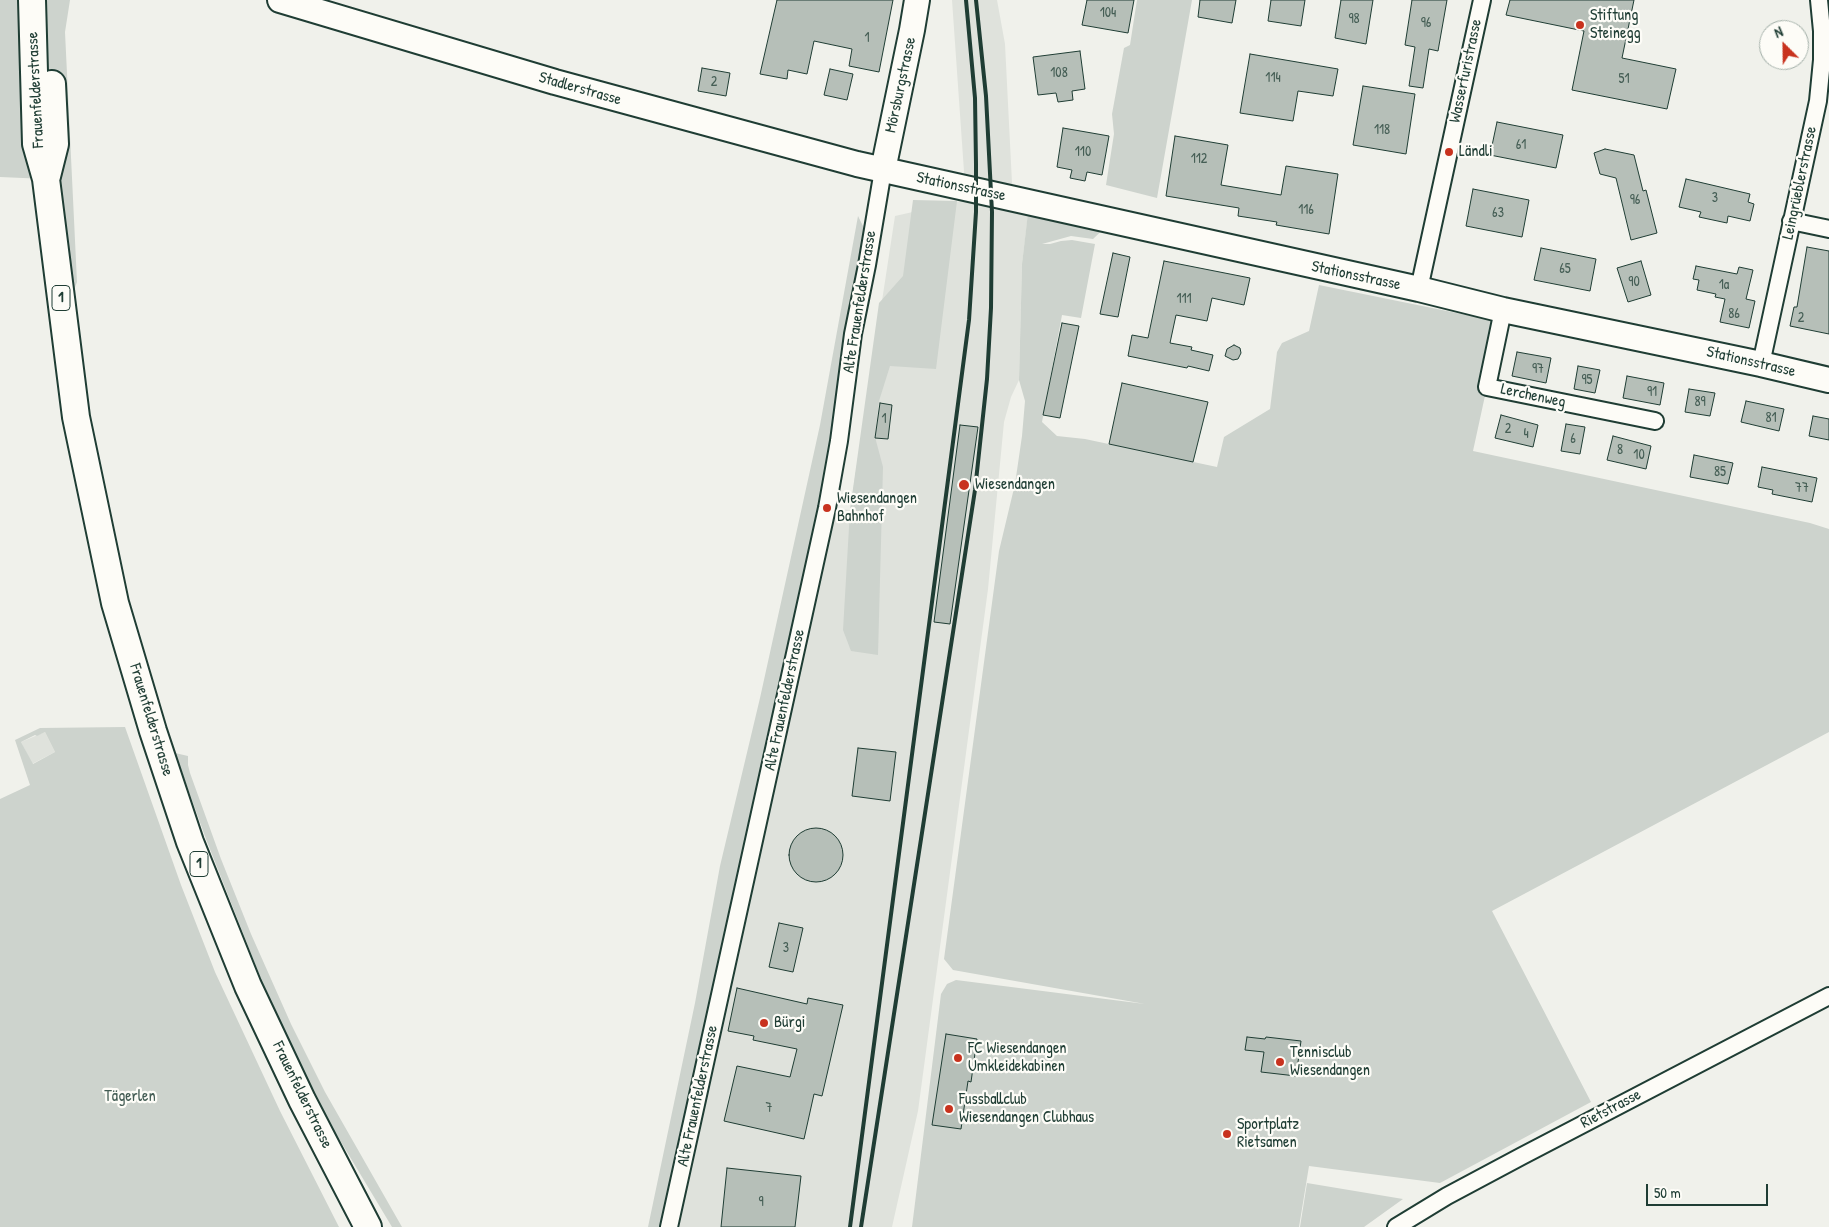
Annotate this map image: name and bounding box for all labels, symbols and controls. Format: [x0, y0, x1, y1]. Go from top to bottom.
house number: 104 [1100, 5, 1116, 21]
place label: Stiftung Steinegg [1590, 6, 1641, 44]
house number: 98 [1348, 11, 1360, 27]
house number: 96 [1421, 15, 1431, 31]
street label: Wasserfuristrasse [1446, 17, 1486, 125]
marker: Stiftung Steinegg [1574, 19, 1586, 31]
north arrow [1759, 20, 1809, 70]
text: N [1771, 21, 1785, 42]
house number: 1 [864, 30, 870, 46]
street label: Frauenfelderstrasse [23, 31, 49, 149]
street label: Mörsburgstrasse [881, 35, 921, 135]
house number: 108 [1050, 65, 1068, 81]
street label: Stadlerstrasse [537, 68, 623, 110]
house number: 114 [1265, 70, 1281, 86]
house number: 51 [1618, 71, 1630, 87]
house number: 2 [711, 74, 717, 90]
house number: 118 [1374, 122, 1390, 138]
street label: Leingrüeblerstrasse [1779, 125, 1821, 241]
house number: 61 [1516, 137, 1526, 153]
place label: Ländli [1459, 142, 1493, 162]
house number: 110 [1075, 144, 1091, 160]
marker: Ländli [1443, 146, 1455, 158]
house number: 112 [1191, 151, 1207, 167]
street label: Stationsstrasse [915, 168, 1007, 206]
house number: 3 [1712, 190, 1718, 206]
house number: 96 [1630, 192, 1640, 208]
house number: 116 [1298, 202, 1314, 218]
house number: 63 [1492, 205, 1504, 221]
street label: Alte Frauenfelderstrasse [839, 229, 881, 375]
street label: Stationsstrasse [1310, 257, 1402, 295]
house number: 65 [1559, 261, 1571, 277]
house number: 90 [1628, 274, 1640, 290]
house number: 1a [1719, 277, 1729, 293]
road number: 1 [52, 286, 70, 310]
house number: 111 [1176, 291, 1192, 307]
house number: 86 [1728, 306, 1740, 322]
house number: 2 [1798, 310, 1804, 326]
street label: Stationsstrasse [1705, 342, 1797, 382]
house number: 97 [1532, 361, 1544, 377]
house number: 95 [1581, 372, 1593, 388]
street label: Lerchenweg [1499, 380, 1567, 412]
house number: 91 [1647, 384, 1657, 400]
house number: 89 [1694, 394, 1706, 410]
house number: 81 [1765, 410, 1777, 426]
house number: 1 [881, 411, 887, 427]
house number: 2 [1505, 421, 1511, 437]
house number: 4 [1523, 426, 1529, 442]
house number: 6 [1570, 431, 1576, 447]
house number: 8 [1617, 442, 1623, 458]
house number: 10 [1633, 447, 1645, 463]
house number: 85 [1714, 464, 1726, 480]
place label: Wiesendangen [975, 475, 1055, 495]
marker: Wiesendangen [957, 478, 971, 492]
house number: 77 [1795, 480, 1809, 496]
place label: Wiesendangen Bahnhof [837, 489, 917, 527]
marker: Wiesendangen Bahnhof [821, 502, 833, 514]
street label: Alte Frauenfelderstrasse [761, 628, 809, 772]
street label: Frauenfelderstrasse [125, 662, 177, 778]
road number: 1 [190, 852, 208, 876]
house number: 3 [783, 940, 789, 956]
place label: Bürgi [774, 1013, 805, 1033]
marker: Bürgi [758, 1017, 770, 1029]
street label: Alte Frauenfelderstrasse [674, 1024, 722, 1168]
street label: Frauenfelderstrasse [268, 1039, 336, 1151]
place label: FC Wiesendangen Umkleidekabinen [968, 1039, 1066, 1077]
place label: Tennisclub Wiesendangen [1290, 1043, 1370, 1081]
marker: FC Wiesendangen Umkleidekabinen [952, 1052, 964, 1064]
marker: Tennisclub Wiesendangen [1274, 1056, 1286, 1068]
street label: Rietstrasse [1578, 1085, 1644, 1133]
park label: Tägerlen [104, 1087, 156, 1107]
place label: Fussballclub Wiesendangen Clubhaus [959, 1090, 1094, 1128]
house number: 7 [766, 1100, 772, 1116]
marker: Fussballclub Wiesendangen Clubhaus [943, 1103, 955, 1115]
place label: Sportplatz Rietsamen [1237, 1115, 1299, 1153]
marker: Sportplatz Rietsamen [1221, 1128, 1233, 1140]
scale bar [1649, 1174, 1772, 1206]
text: 50 m [1654, 1182, 1681, 1203]
house number: 9 [758, 1194, 764, 1210]

